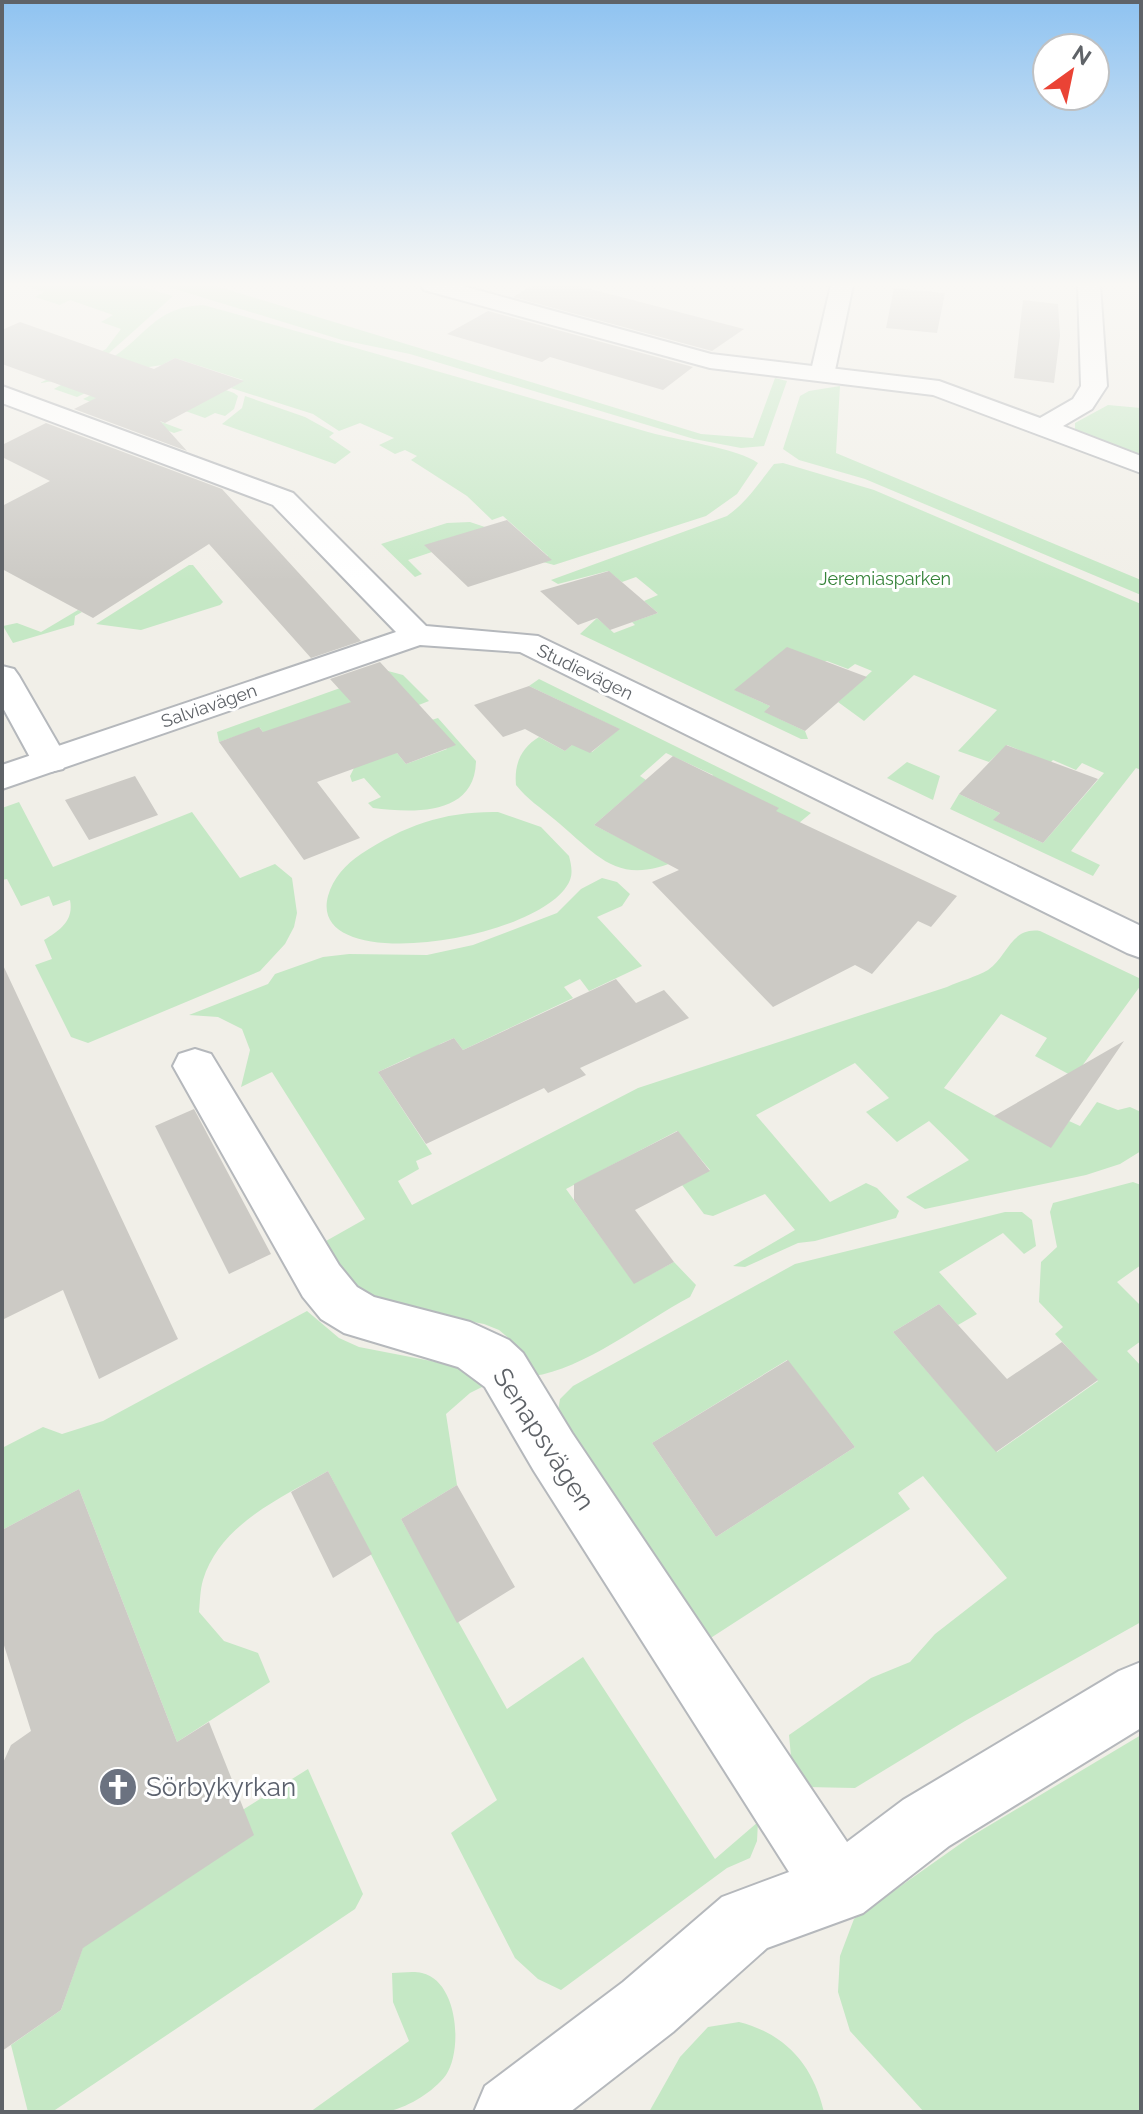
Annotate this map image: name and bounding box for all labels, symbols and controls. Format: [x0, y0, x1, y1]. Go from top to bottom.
north arrow [1031, 32, 1111, 112]
text: N [1068, 40, 1096, 71]
park label: Jeremiasparken [819, 568, 951, 589]
street label: Studievägen [534, 639, 637, 704]
street label: Salviavägen [158, 679, 259, 732]
street label: Senapsvägen [487, 1363, 601, 1515]
church icon: Sörbykyrkan [97, 1766, 139, 1808]
place label: Sörbykyrkan [146, 1772, 296, 1802]

